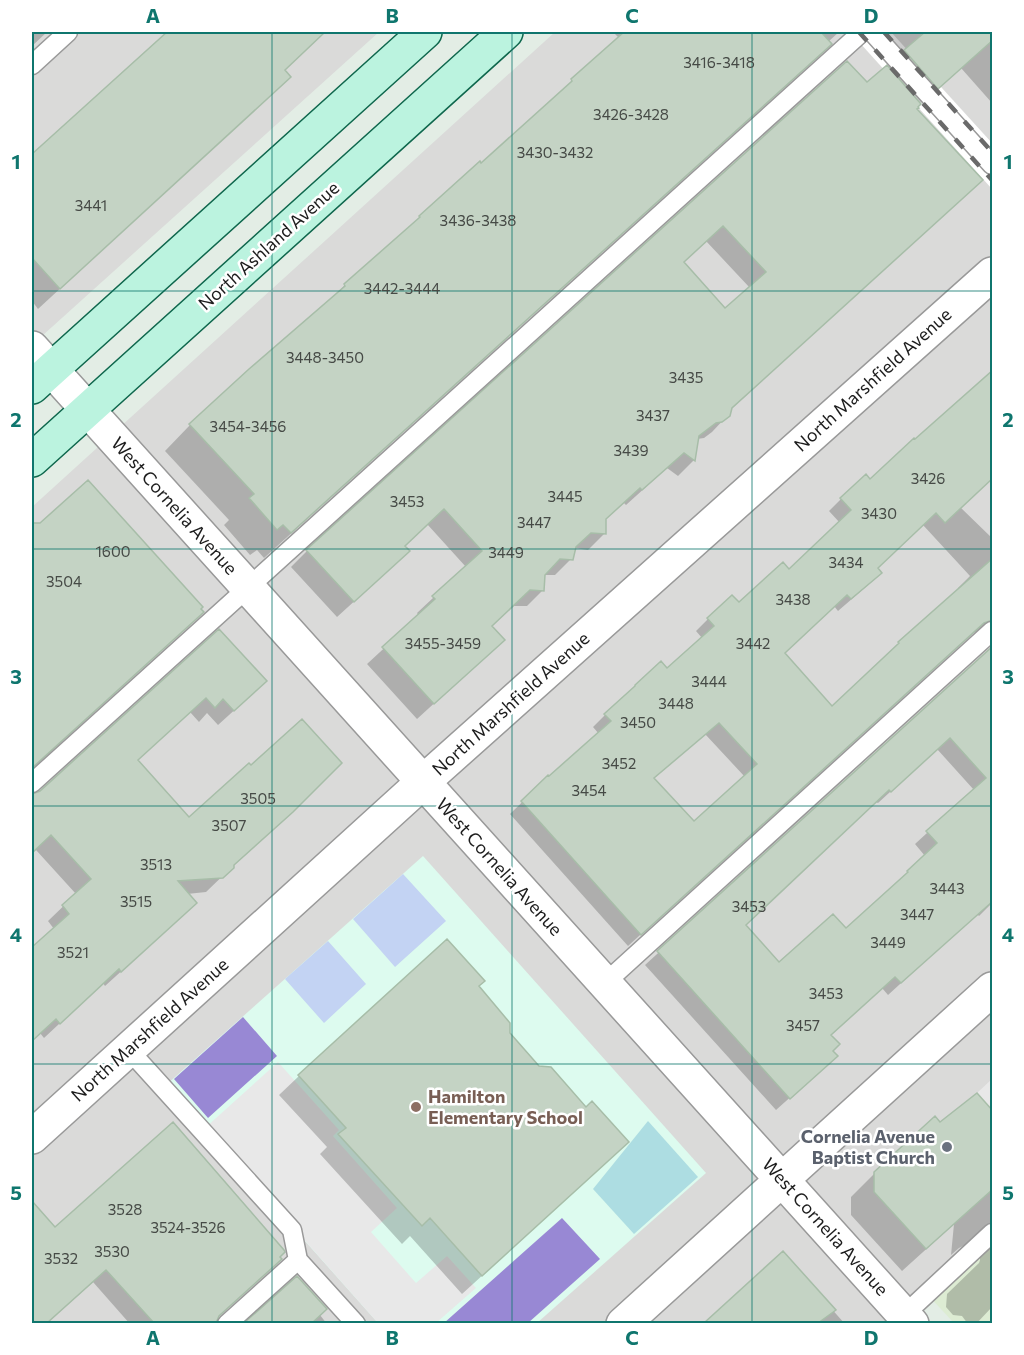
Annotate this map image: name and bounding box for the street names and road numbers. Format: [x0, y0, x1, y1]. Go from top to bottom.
street label: North Ashland Avenue [193, 176, 343, 314]
street label: North Marshfield Avenue [789, 303, 956, 456]
street label: West Cornelia Avenue [107, 432, 242, 579]
street label: North Marshfield Avenue [427, 627, 594, 780]
street label: West Cornelia Avenue [432, 793, 567, 940]
street label: North Marshfield Avenue [66, 953, 233, 1106]
street label: West Cornelia Avenue [758, 1153, 893, 1300]

